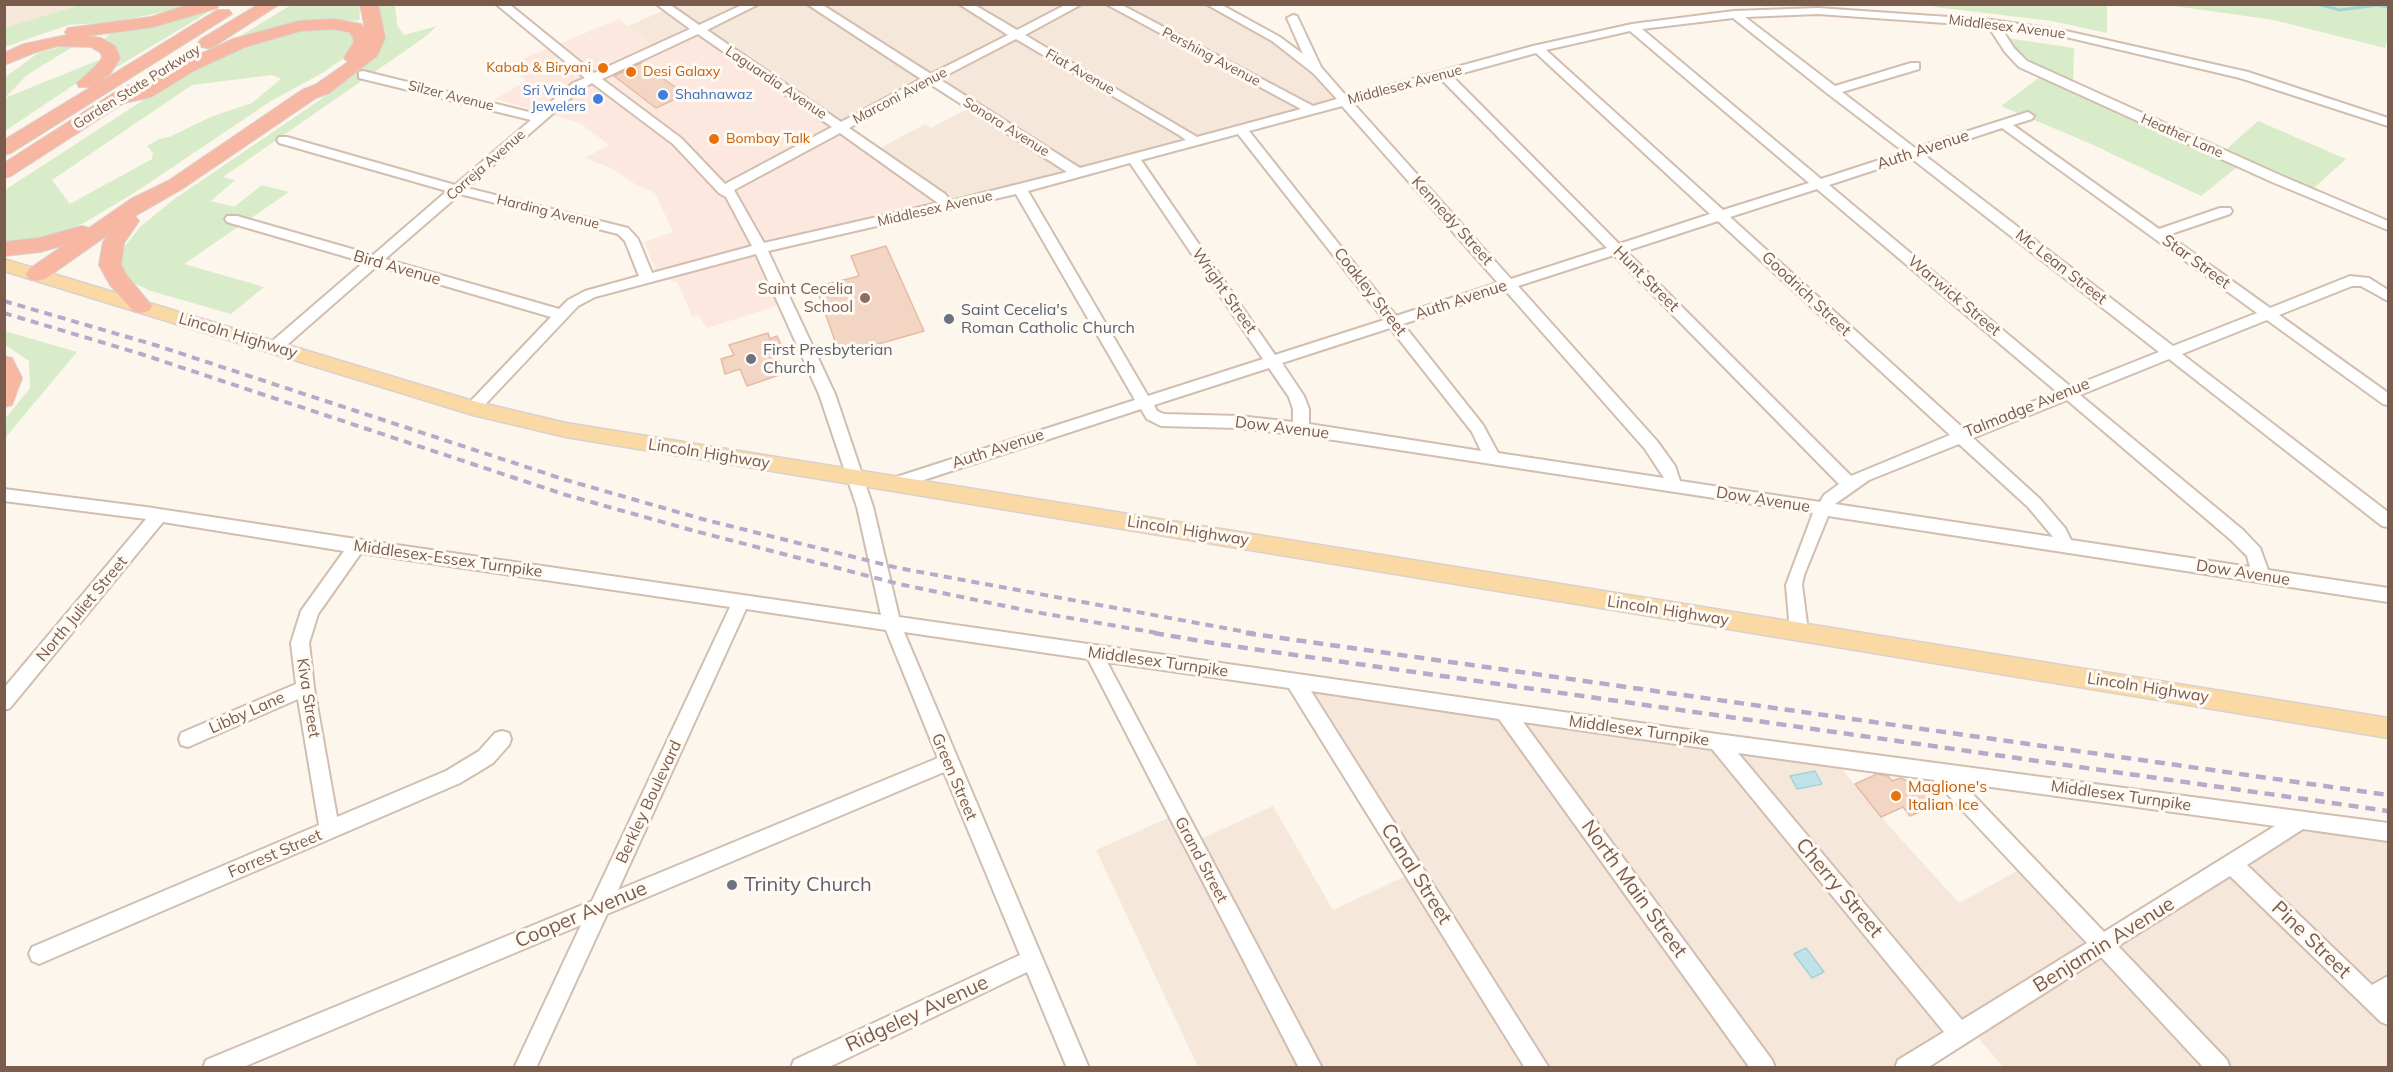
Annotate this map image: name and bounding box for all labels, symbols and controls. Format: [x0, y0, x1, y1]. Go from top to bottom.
street label: Middlesex Avenue [1948, 12, 2066, 42]
street label: Pershing Avenue [1159, 24, 1263, 90]
street label: Garden State Parkway [70, 41, 204, 133]
street label: Laguardia Avenue [722, 43, 830, 123]
street label: Fiat Avenue [1042, 45, 1118, 99]
place label: Kabab & Biryani [486, 60, 591, 76]
marker: Kabab & Biryani [596, 61, 610, 75]
street label: Middlesex Avenue [1346, 62, 1464, 108]
place label: Desi Galaxy [643, 64, 720, 80]
street label: Marconi Avenue [850, 64, 950, 128]
marker: Desi Galaxy [624, 65, 638, 79]
street label: Silzer Avenue [406, 77, 496, 115]
place label: Sri Vrinda Jewelers [523, 83, 586, 116]
place label: Shahnawaz [675, 87, 753, 103]
marker: Shahnawaz [656, 88, 670, 102]
marker: Sri Vrinda Jewelers [591, 92, 605, 106]
street label: Sonora Avenue [960, 94, 1052, 160]
street label: Heather Lane [2138, 110, 2226, 162]
street label: Correja Avenue [443, 126, 529, 204]
street label: Auth Avenue [1874, 126, 1972, 174]
place label: Bombay Talk [726, 131, 810, 147]
marker: Bombay Talk [707, 132, 721, 146]
street label: Kennedy Street [1407, 173, 1497, 269]
street label: Middlesex Avenue [876, 188, 994, 230]
street label: Harding Avenue [495, 191, 601, 233]
street label: Mc Lean Street [2012, 225, 2110, 309]
street label: Star Street [2158, 231, 2234, 293]
street label: Hunt Street [1609, 242, 1683, 316]
street label: Coakley Street [1330, 244, 1410, 340]
street label: Wright Street [1188, 245, 1260, 337]
street label: Bird Avenue [351, 246, 443, 290]
street label: Goodrich Street [1757, 248, 1855, 340]
street label: Warwick Street [1904, 252, 2004, 340]
street label: Auth Avenue [1412, 276, 1510, 324]
place label: Saint Cecelia School [758, 279, 853, 317]
marker: Saint Cecelia School [858, 291, 872, 305]
place label: Saint Cecelia's Roman Catholic Church [961, 300, 1135, 338]
street label: Lincoln Highway [176, 309, 300, 363]
marker: Saint Cecelia's Roman Catholic Church [942, 312, 956, 326]
place label: First Presbyterian Church [763, 340, 893, 378]
marker: First Presbyterian Church [744, 352, 758, 366]
street label: Talmadge Avenue [1962, 374, 2092, 442]
street label: Dow Avenue [1234, 413, 1330, 443]
street label: Auth Avenue [949, 425, 1047, 473]
street label: Lincoln Highway [647, 435, 771, 473]
street label: Dow Avenue [1715, 483, 1811, 517]
street label: Lincoln Highway [1126, 512, 1250, 550]
street label: Middlesex-Essex Turnpike [352, 536, 544, 582]
street label: North Juliet Street [32, 553, 132, 665]
street label: Dow Avenue [2195, 556, 2291, 590]
street label: Lincoln Highway [1606, 592, 1730, 630]
street label: Middlesex Turnpike [1087, 643, 1229, 681]
street label: Kiva Street [292, 657, 324, 739]
street label: Lincoln Highway [2086, 669, 2210, 707]
street label: Libby Lane [206, 688, 288, 738]
street label: Middlesex Turnpike [1568, 712, 1710, 750]
street label: Green Street [927, 731, 981, 823]
street label: Berkley Boulevard [612, 737, 686, 867]
place label: Maglione's Italian Ice [1908, 777, 1987, 815]
street label: Middlesex Turnpike [2050, 777, 2192, 815]
marker: Maglione's Italian Ice [1889, 789, 1903, 803]
street label: Grand Street [1170, 814, 1232, 906]
street label: North Main Street [1576, 816, 1692, 962]
street label: Canal Street [1376, 819, 1456, 929]
street label: Forrest Street [225, 826, 325, 882]
street label: Cherry Street [1790, 833, 1888, 943]
place label: Trinity Church [744, 873, 872, 897]
street label: Cooper Avenue [511, 876, 651, 954]
marker: Trinity Church [725, 878, 739, 892]
street label: Benjamin Avenue [2029, 892, 2179, 998]
street label: Pine Street [2266, 896, 2356, 984]
street label: Ridgeley Avenue [842, 970, 992, 1058]

